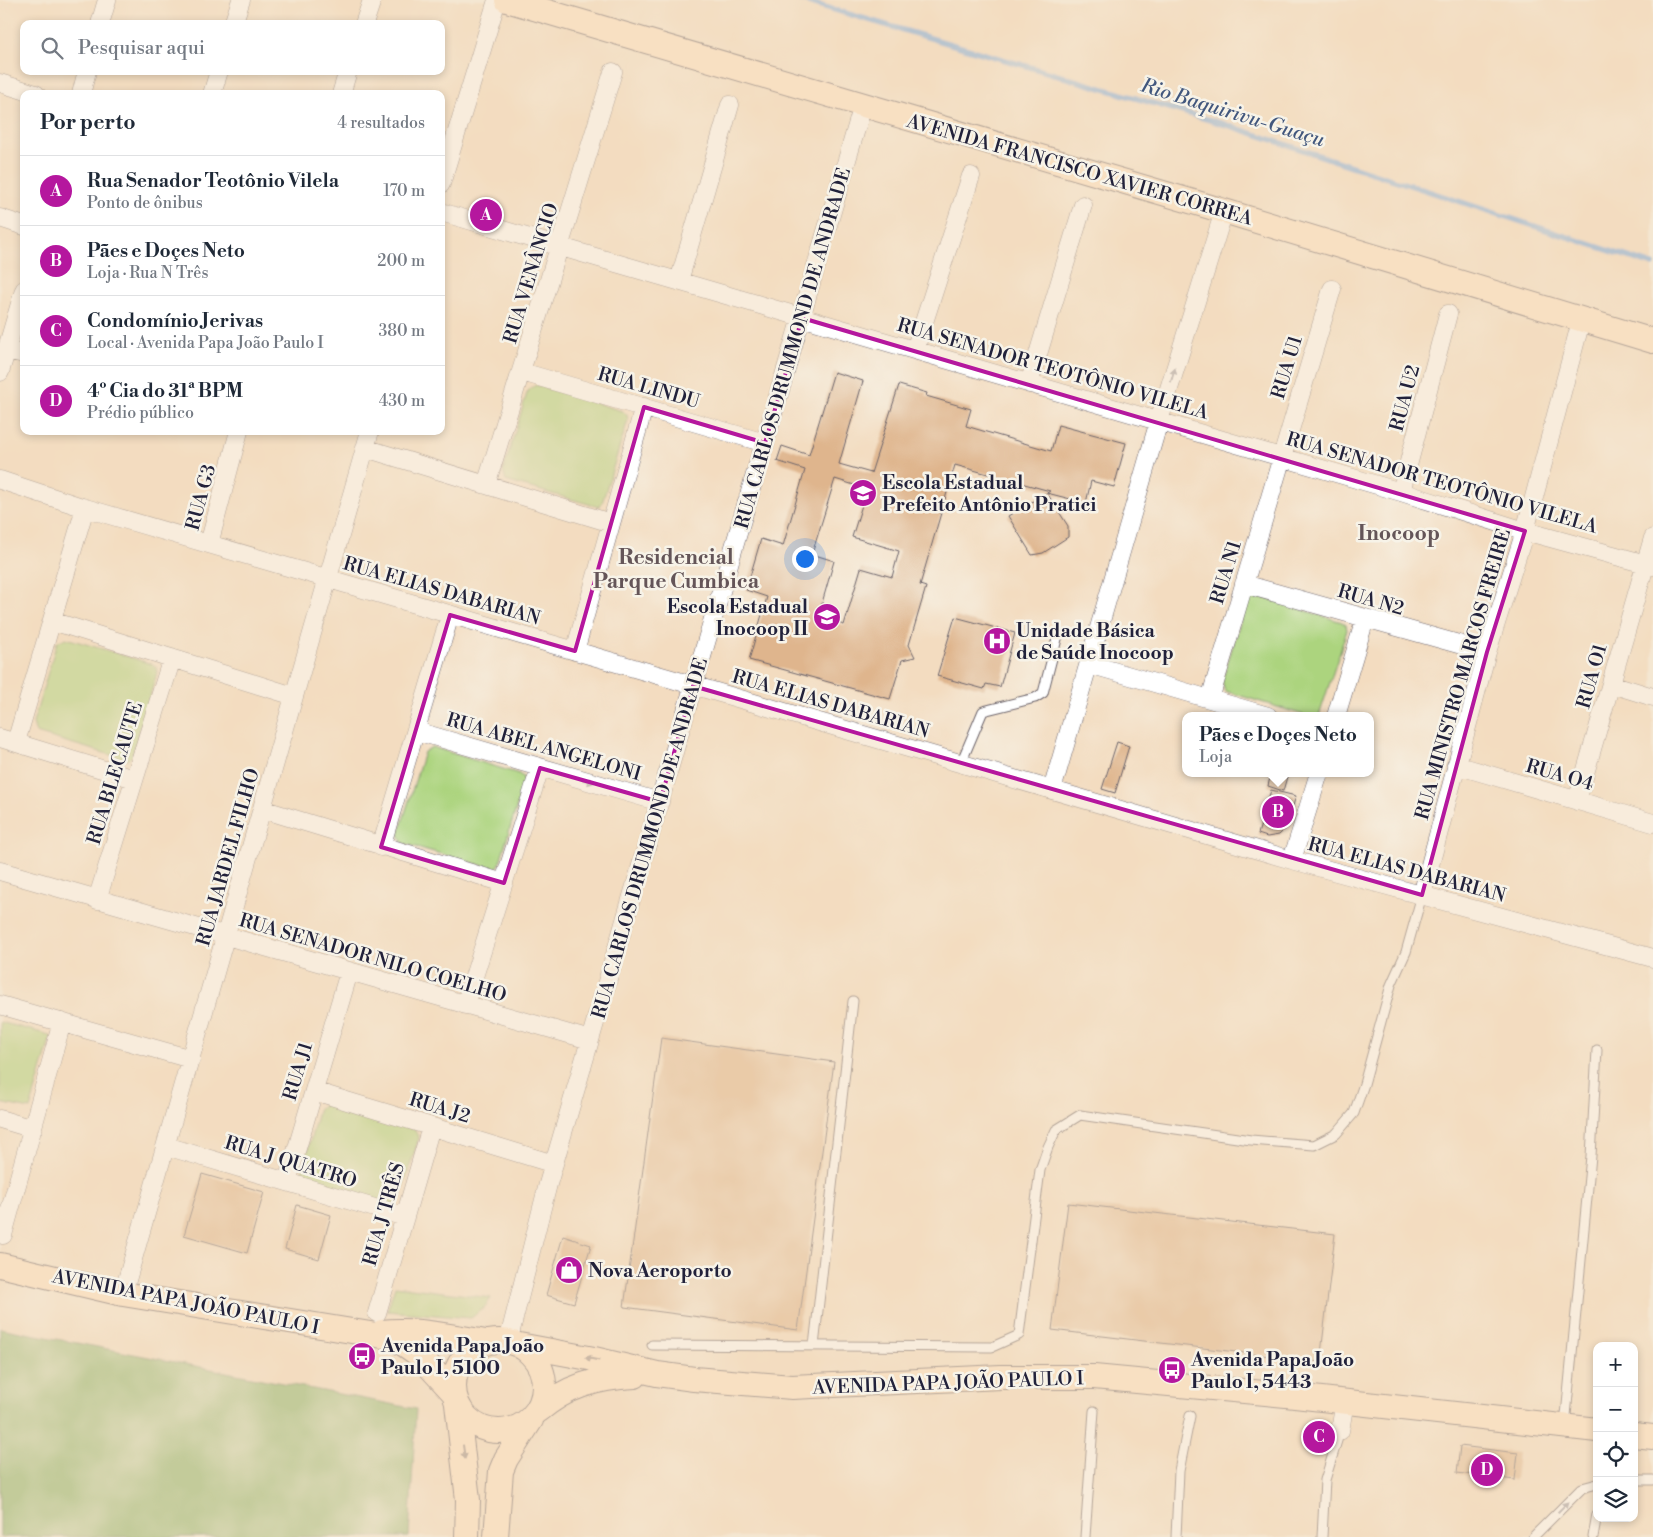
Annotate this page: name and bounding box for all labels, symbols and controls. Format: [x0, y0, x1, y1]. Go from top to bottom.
search box [20, 20, 445, 75]
icon: search [38, 34, 66, 62]
text: Pesquisar aqui [78, 36, 205, 60]
water label: Rio Baquirivu-Guaçu [1137, 73, 1328, 153]
street label: AVENIDA FRANCISCO XAVIER CORREA [903, 109, 1256, 231]
text: Por perto [40, 110, 136, 136]
text: 4 resultados [337, 113, 425, 133]
street label: RUA CARLOS DRUMMOND DE ANDRADE [730, 165, 856, 532]
text: Rua Senador Teotônio Vilela [87, 169, 339, 193]
text: A [50, 181, 62, 201]
text: 170 m [383, 181, 425, 201]
text: Ponto de ônibus [87, 193, 203, 213]
pin: A [470, 196, 502, 234]
street label: RUA VENÂNCIO [497, 200, 564, 346]
text: Pães e Doçes Neto [87, 239, 245, 263]
text: B [50, 251, 62, 271]
text: 200 m [377, 251, 425, 271]
text: Loja · Rua N Três [87, 263, 208, 283]
text: Condomínio Jerivas [87, 309, 263, 333]
street label: RUA SENADOR TEOTÔNIO VILELA [894, 312, 1212, 425]
text: C [50, 321, 62, 341]
text: 380 m [378, 321, 425, 341]
text: Local · Avenida Papa João Paulo I [87, 333, 324, 353]
street label: RUA U1 [1266, 333, 1308, 402]
street label: RUA LINDU [595, 362, 703, 414]
street label: RUA U2 [1385, 362, 1425, 434]
one-way arrow [1170, 367, 1178, 382]
text: 4º Cia do 31ª BPM [87, 379, 243, 403]
text: D [50, 391, 62, 411]
text: 430 m [379, 391, 425, 411]
text: Prédio público [87, 403, 194, 423]
street label: RUA SENADOR TEOTÔNIO VILELA [1283, 426, 1601, 539]
street label: RUA G3 [181, 462, 221, 533]
place label: Escola Estadual Prefeito Antônio Pratici [882, 471, 1096, 517]
school or university icon: Escola Estadual Prefeito Antônio Pratici [848, 478, 878, 508]
district label: Inocoop [1358, 521, 1440, 547]
street label: RUA MINISTRO MARCOS FREIRE [1410, 526, 1516, 823]
street label: RUA N1 [1205, 538, 1247, 607]
district label: Residencial Parque Cumbica [593, 545, 760, 595]
your location [792, 546, 818, 572]
street label: RUA ELIAS DABARIAN [340, 551, 543, 631]
street label: RUA N2 [1335, 579, 1407, 621]
place label: Escola Estadual Inocoop II [667, 595, 809, 641]
school or university icon: Escola Estadual Inocoop II [812, 602, 842, 632]
place label: Unidade Básica de Saúde Inocoop [1016, 619, 1174, 665]
hospital icon: Unidade Básica de Saúde Inocoop [982, 626, 1012, 656]
street label: RUA O1 [1571, 641, 1613, 711]
street label: RUA CARLOS DRUMMOND DE ANDRADE [587, 655, 713, 1022]
street label: RUA ELIAS DABARIAN [729, 664, 932, 744]
street label: RUA BLECAUTE [82, 699, 148, 848]
street label: RUA ABEL ANGELONI [444, 708, 644, 786]
popup [1182, 712, 1374, 777]
text: Pães e Doçes Neto [1199, 723, 1357, 747]
text: Loja [1199, 747, 1232, 767]
street label: RUA O4 [1523, 754, 1596, 796]
street label: RUA JARDEL FILHO [191, 765, 265, 949]
one-way arrow [580, 778, 595, 786]
pin: B [1262, 793, 1294, 831]
street label: RUA ELIAS DABARIAN [1305, 832, 1508, 908]
street label: RUA SENADOR NILO COELHO [236, 908, 509, 1008]
street label: RUA J1 [278, 1039, 318, 1103]
street label: RUA J2 [406, 1087, 473, 1129]
street label: RUA J QUATRO [222, 1130, 360, 1193]
street label: RUA J TRÊS [357, 1160, 410, 1269]
shop icon: Nova Aeroporto [554, 1255, 584, 1285]
place label: Nova Aeroporto [588, 1259, 732, 1283]
street label: AVENIDA PAPA JOÃO PAULO I [49, 1262, 322, 1340]
place label: Avenida Papa João Paulo I, 5100 [380, 1334, 544, 1380]
bus stop icon: Avenida Papa João Paulo I, 5100 [347, 1341, 377, 1371]
map controls [1593, 1342, 1638, 1522]
button: + [1593, 1342, 1638, 1387]
place label: Avenida Papa João Paulo I, 5443 [1190, 1348, 1354, 1394]
one-way arrow [585, 1355, 600, 1363]
bus stop icon: Avenida Papa João Paulo I, 5443 [1157, 1355, 1187, 1385]
street label: AVENIDA PAPA JOÃO PAULO I [811, 1364, 1084, 1400]
button: − [1593, 1387, 1638, 1432]
pin: C [1303, 1418, 1335, 1456]
button: locate [1593, 1432, 1638, 1477]
one-way arrow [460, 1445, 468, 1461]
pin: D [1471, 1451, 1503, 1489]
button: layers [1593, 1477, 1638, 1522]
one-way arrow [1556, 1501, 1568, 1513]

